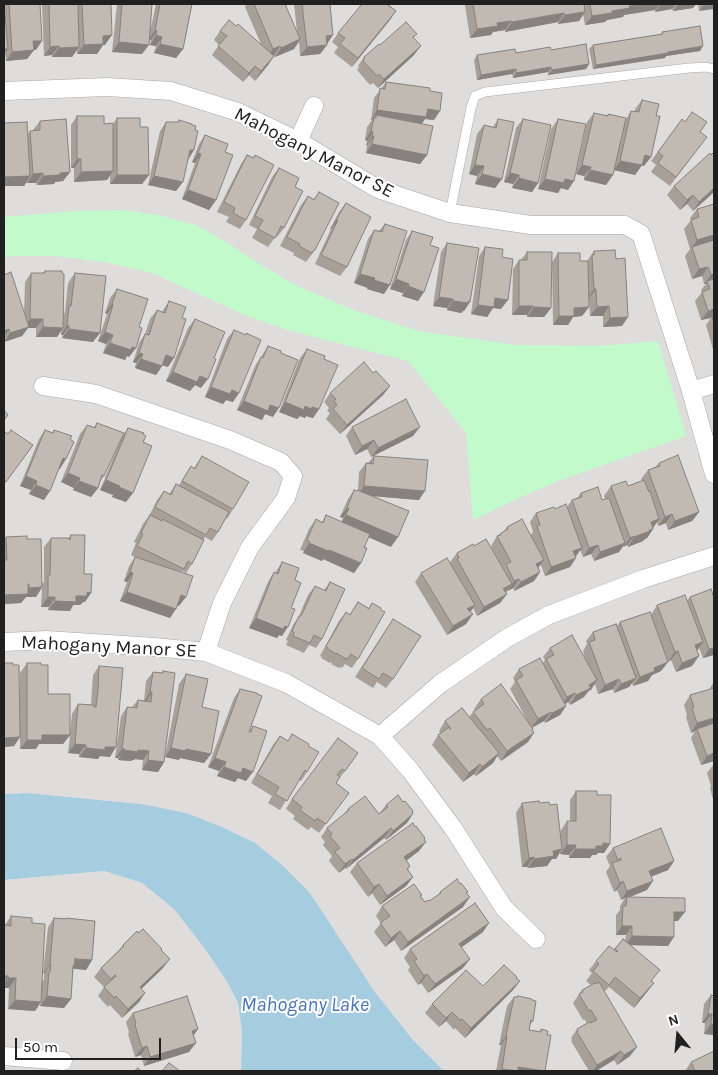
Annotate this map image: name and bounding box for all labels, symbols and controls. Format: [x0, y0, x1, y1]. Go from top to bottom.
street label: Mahogany Manor SE [230, 103, 398, 203]
street label: Mahogany Manor SE [20, 631, 198, 663]
water label: Mahogany Lake [241, 993, 369, 1017]
north arrow [653, 1010, 703, 1060]
text: N [666, 1011, 681, 1030]
scale bar [18, 1028, 164, 1060]
text: 50 m [23, 1038, 58, 1056]

